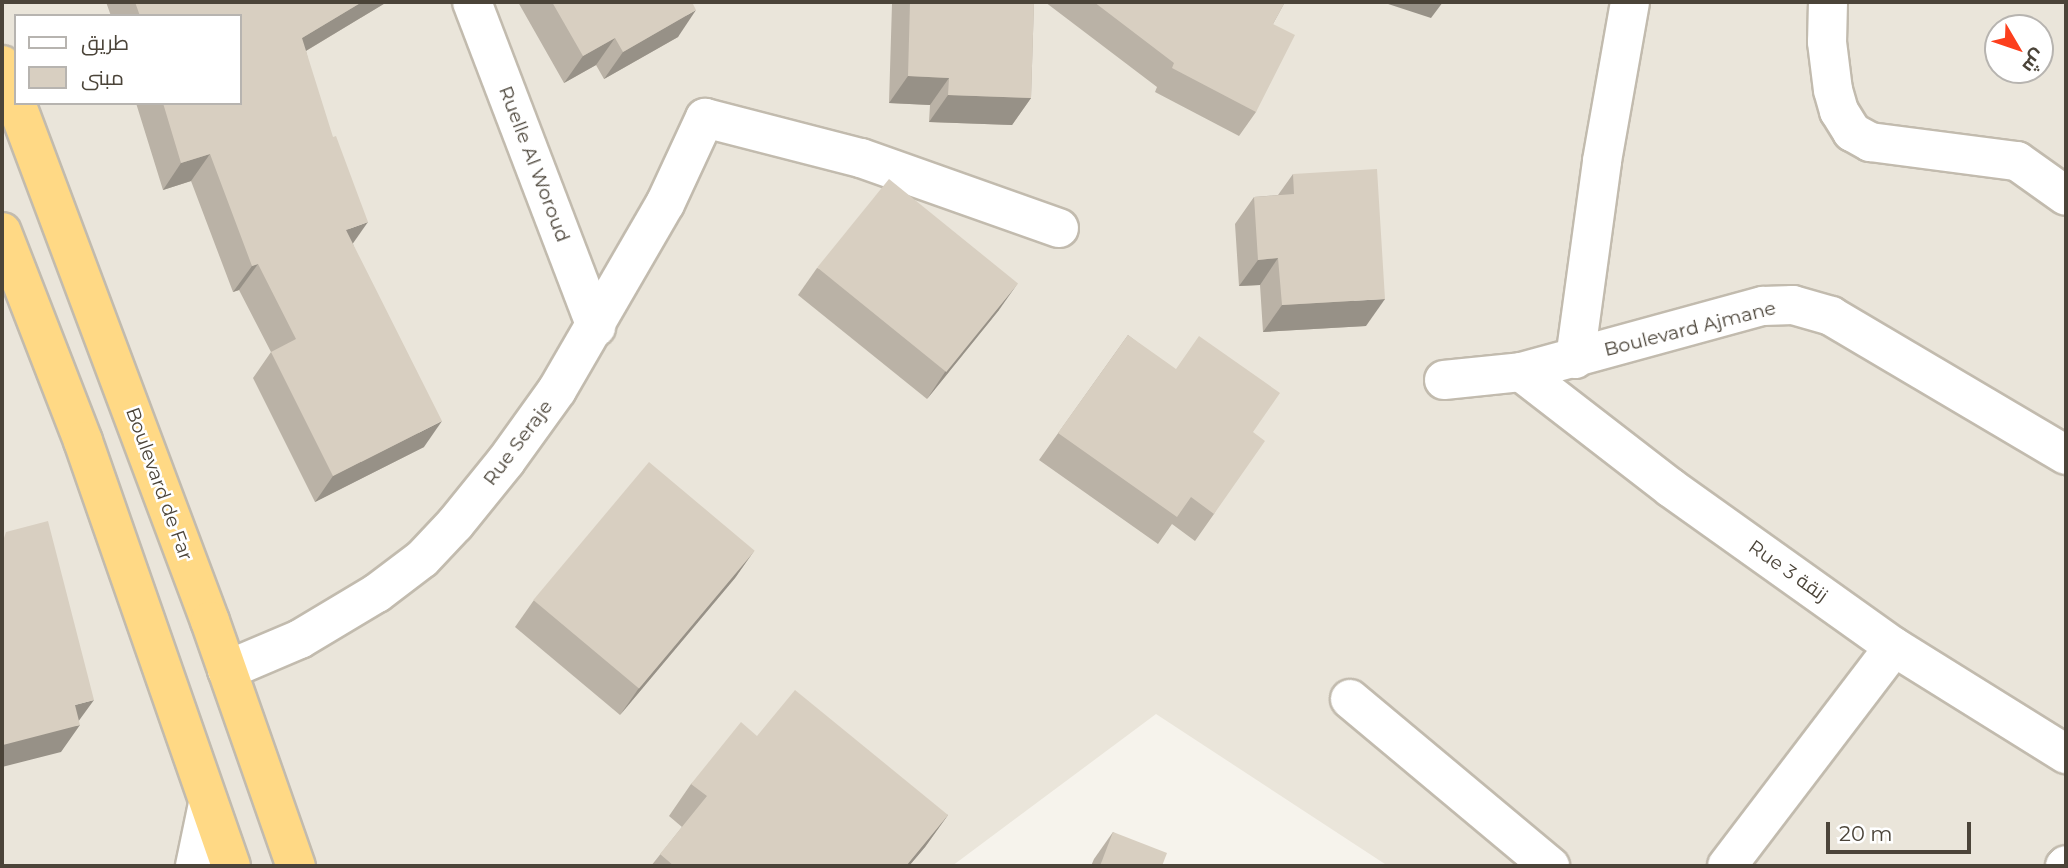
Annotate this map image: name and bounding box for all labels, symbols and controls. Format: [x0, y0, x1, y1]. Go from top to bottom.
legend [14, 14, 242, 105]
north arrow [1984, 14, 2054, 84]
text: طريق [81, 30, 129, 55]
text: ش [2018, 45, 2051, 78]
text: مبنى [81, 65, 124, 90]
street label: Ruelle Al Woroud [494, 83, 574, 245]
street label: Boulevard Ajmane [1602, 297, 1778, 361]
street label: Rue Seraje [479, 396, 557, 490]
street label: Boulevard de Far [121, 404, 197, 564]
street label: Rue 3 زنقة [1744, 535, 1832, 607]
scale bar [1830, 808, 1975, 852]
text: 20 m [1839, 821, 1893, 846]

